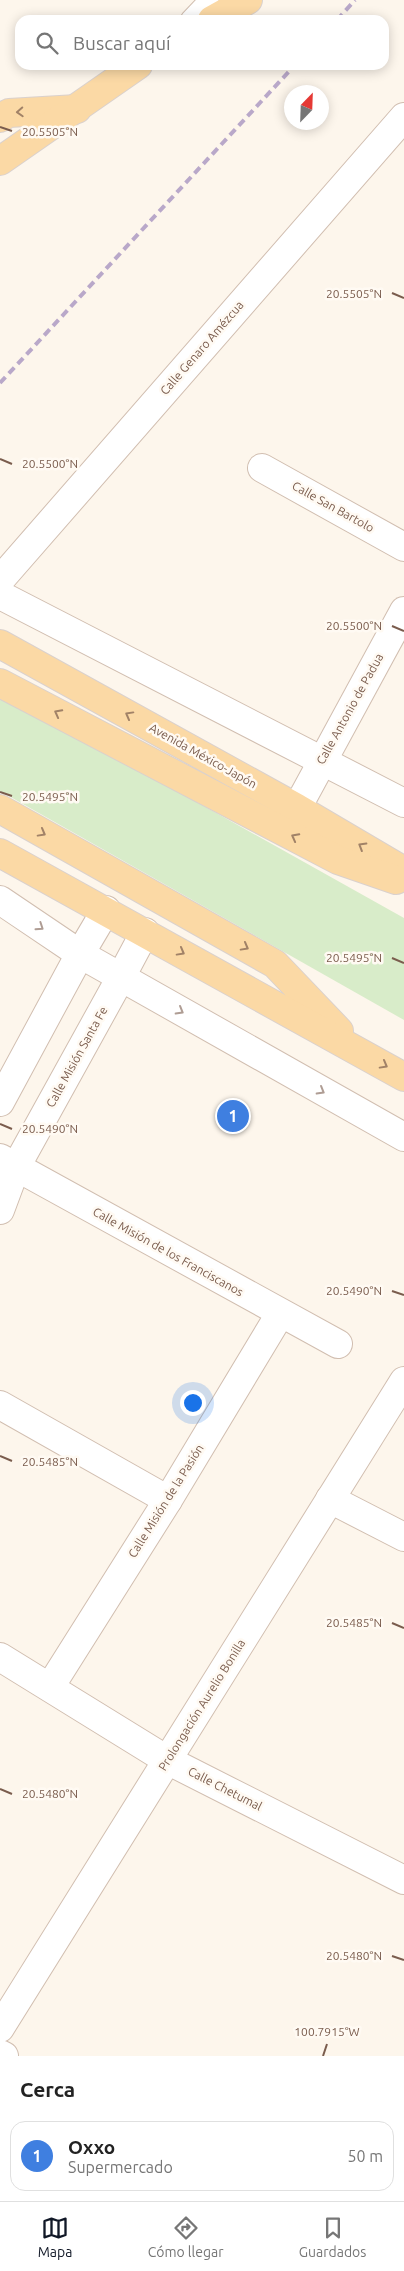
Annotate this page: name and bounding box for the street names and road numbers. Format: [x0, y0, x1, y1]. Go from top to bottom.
street label: Calle Genaro Amézcua [157, 298, 246, 397]
street label: Calle San Bartolo [290, 479, 376, 534]
street label: Calle Antonio de Padua [314, 651, 385, 766]
street label: Avenida México-Japón [147, 721, 259, 790]
street label: Calle Misión Santa Fe [43, 1004, 110, 1109]
street label: Calle Misión de los Franciscanos [91, 1205, 246, 1298]
street label: Calle Misión de la Pasión [125, 1442, 206, 1560]
street label: Prolongación Aurelio Bonilla [156, 1637, 247, 1773]
street label: Calle Chetumal [186, 1764, 264, 1813]

